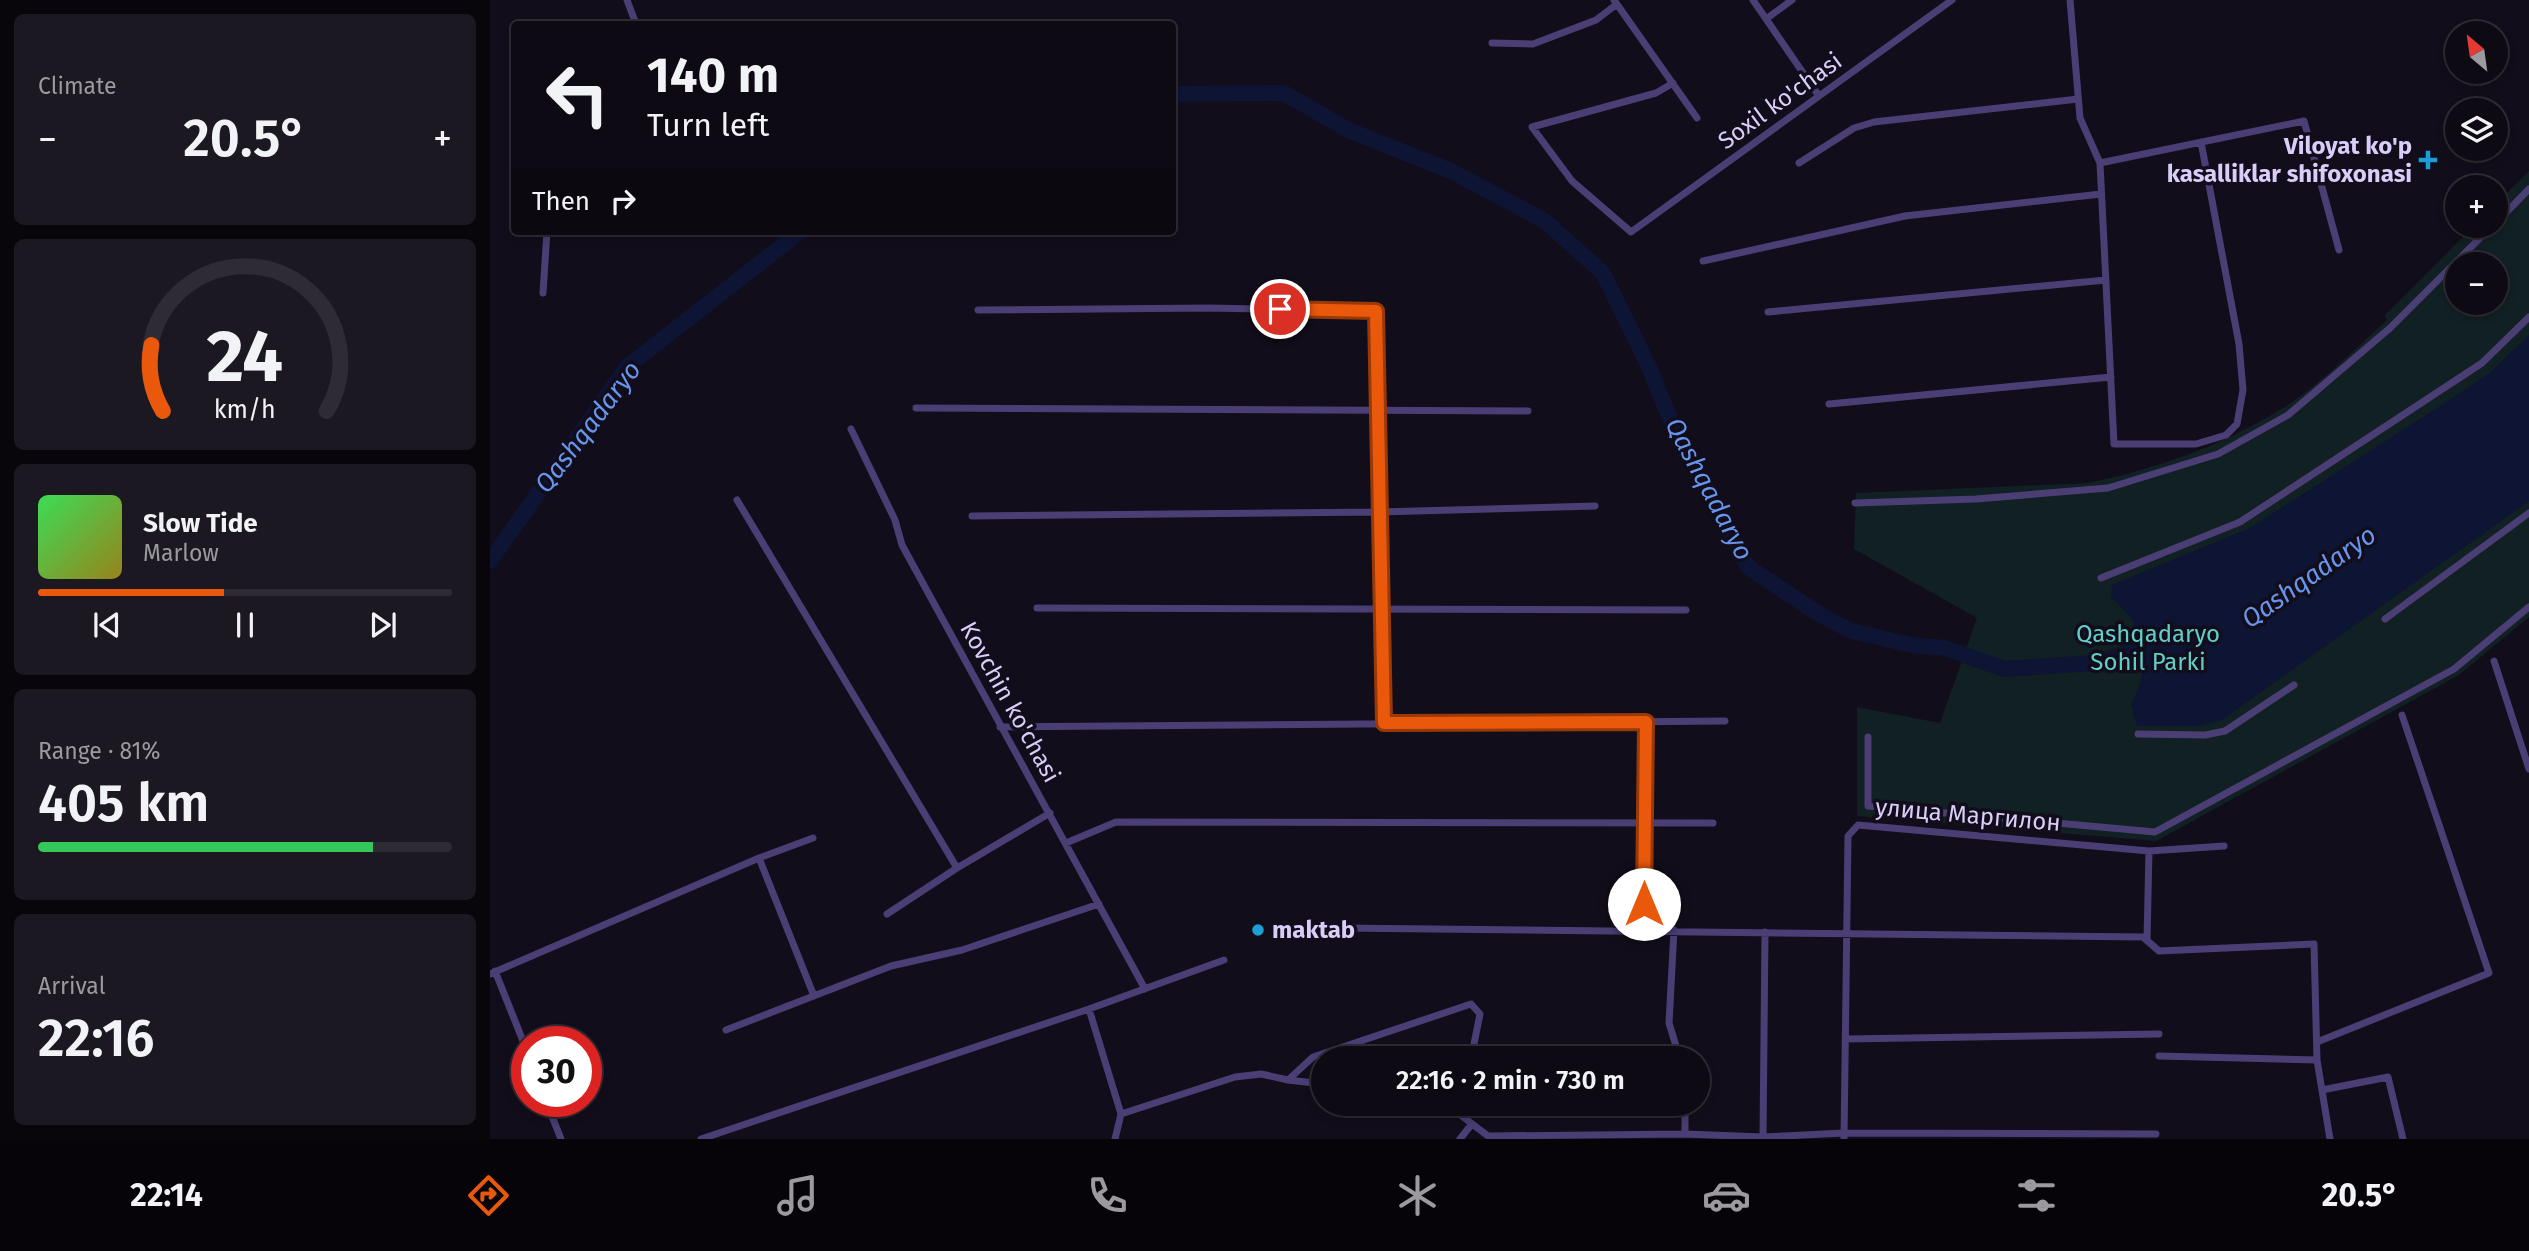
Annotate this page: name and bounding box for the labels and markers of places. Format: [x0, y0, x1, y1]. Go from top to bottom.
place label: Viloyat ko'p kasalliklar shifoxonasi [2167, 132, 2412, 188]
marker: Viloyat ko'p kasalliklar shifoxonasi [2418, 150, 2438, 170]
pin [1250, 279, 1310, 339]
place label: maktab [1272, 916, 1355, 944]
marker: maktab [1250, 922, 1266, 938]

